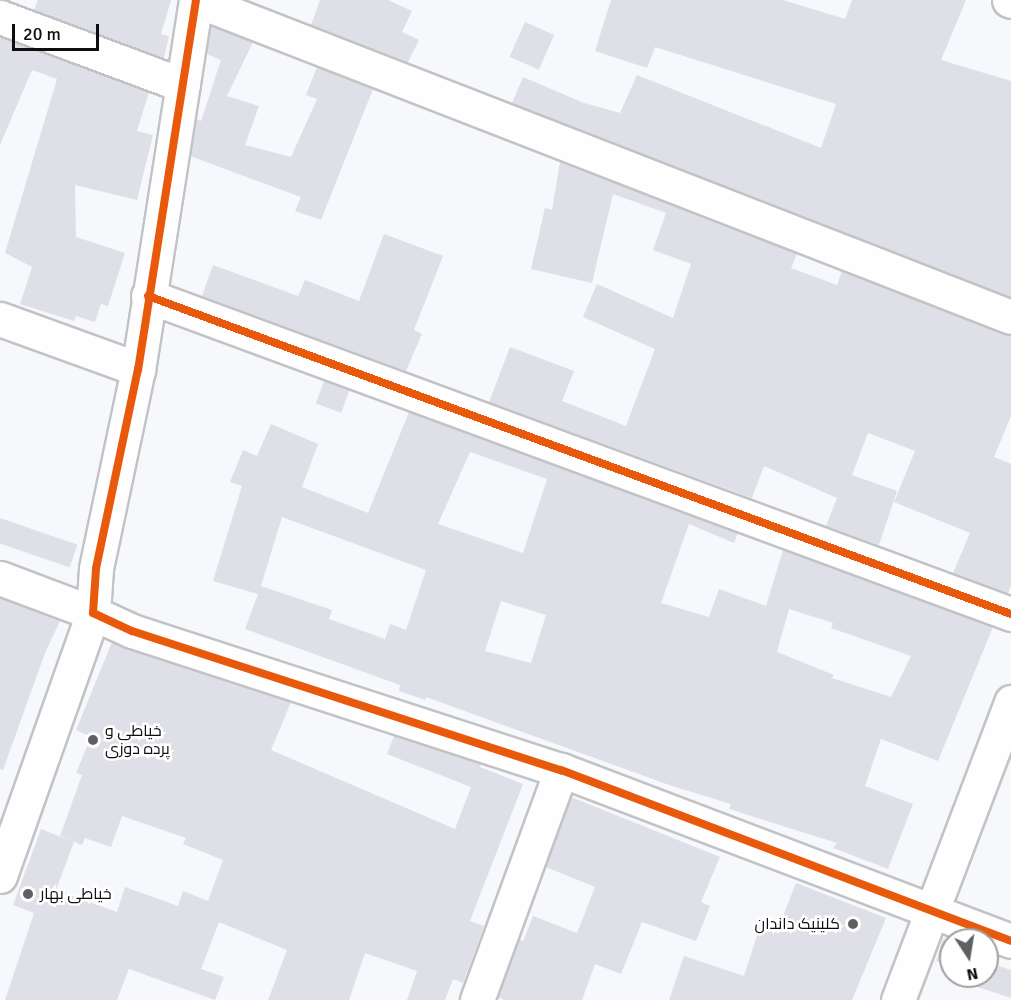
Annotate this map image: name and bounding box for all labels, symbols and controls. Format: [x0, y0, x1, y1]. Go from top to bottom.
scale bar [15, 12, 102, 50]
text: 20 m [23, 23, 61, 45]
place label: خیاطی و پرده دوزی [105, 721, 170, 759]
marker: خیاطی و پرده دوزی [86, 733, 100, 747]
place label: خیاطی بهار [40, 884, 112, 904]
marker: خیاطی بهار [21, 887, 35, 901]
place label: کلینیک داندان [755, 914, 840, 934]
marker: کلینیک داندان [844, 915, 862, 933]
north arrow [939, 928, 999, 988]
text: N [965, 963, 980, 985]

